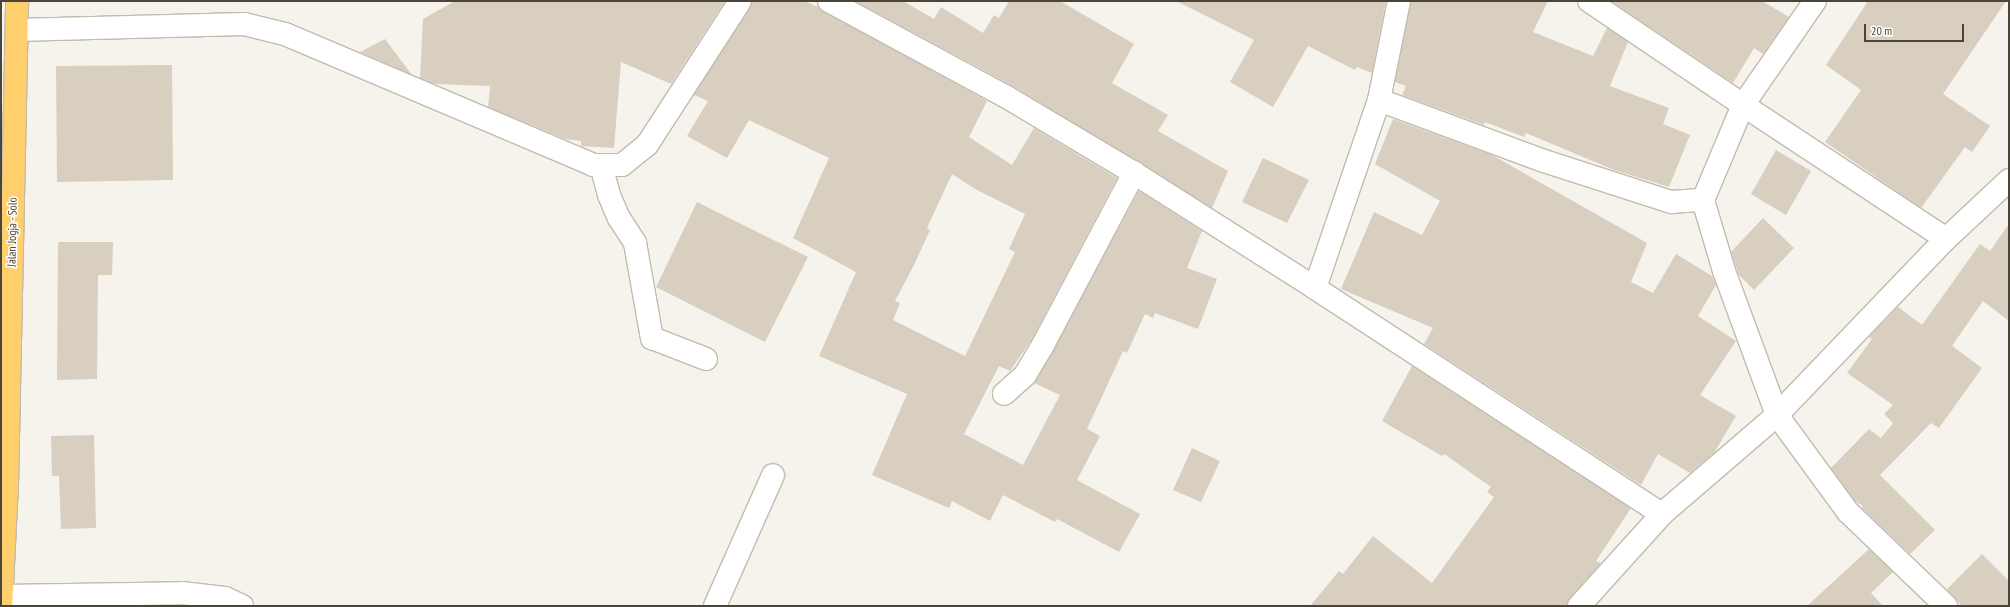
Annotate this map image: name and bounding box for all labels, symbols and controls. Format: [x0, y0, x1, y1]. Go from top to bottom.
scale bar [1866, 16, 1966, 42]
text: 20 m [1871, 23, 1892, 38]
street label: Jalan Jogja - Solo [4, 197, 20, 267]

